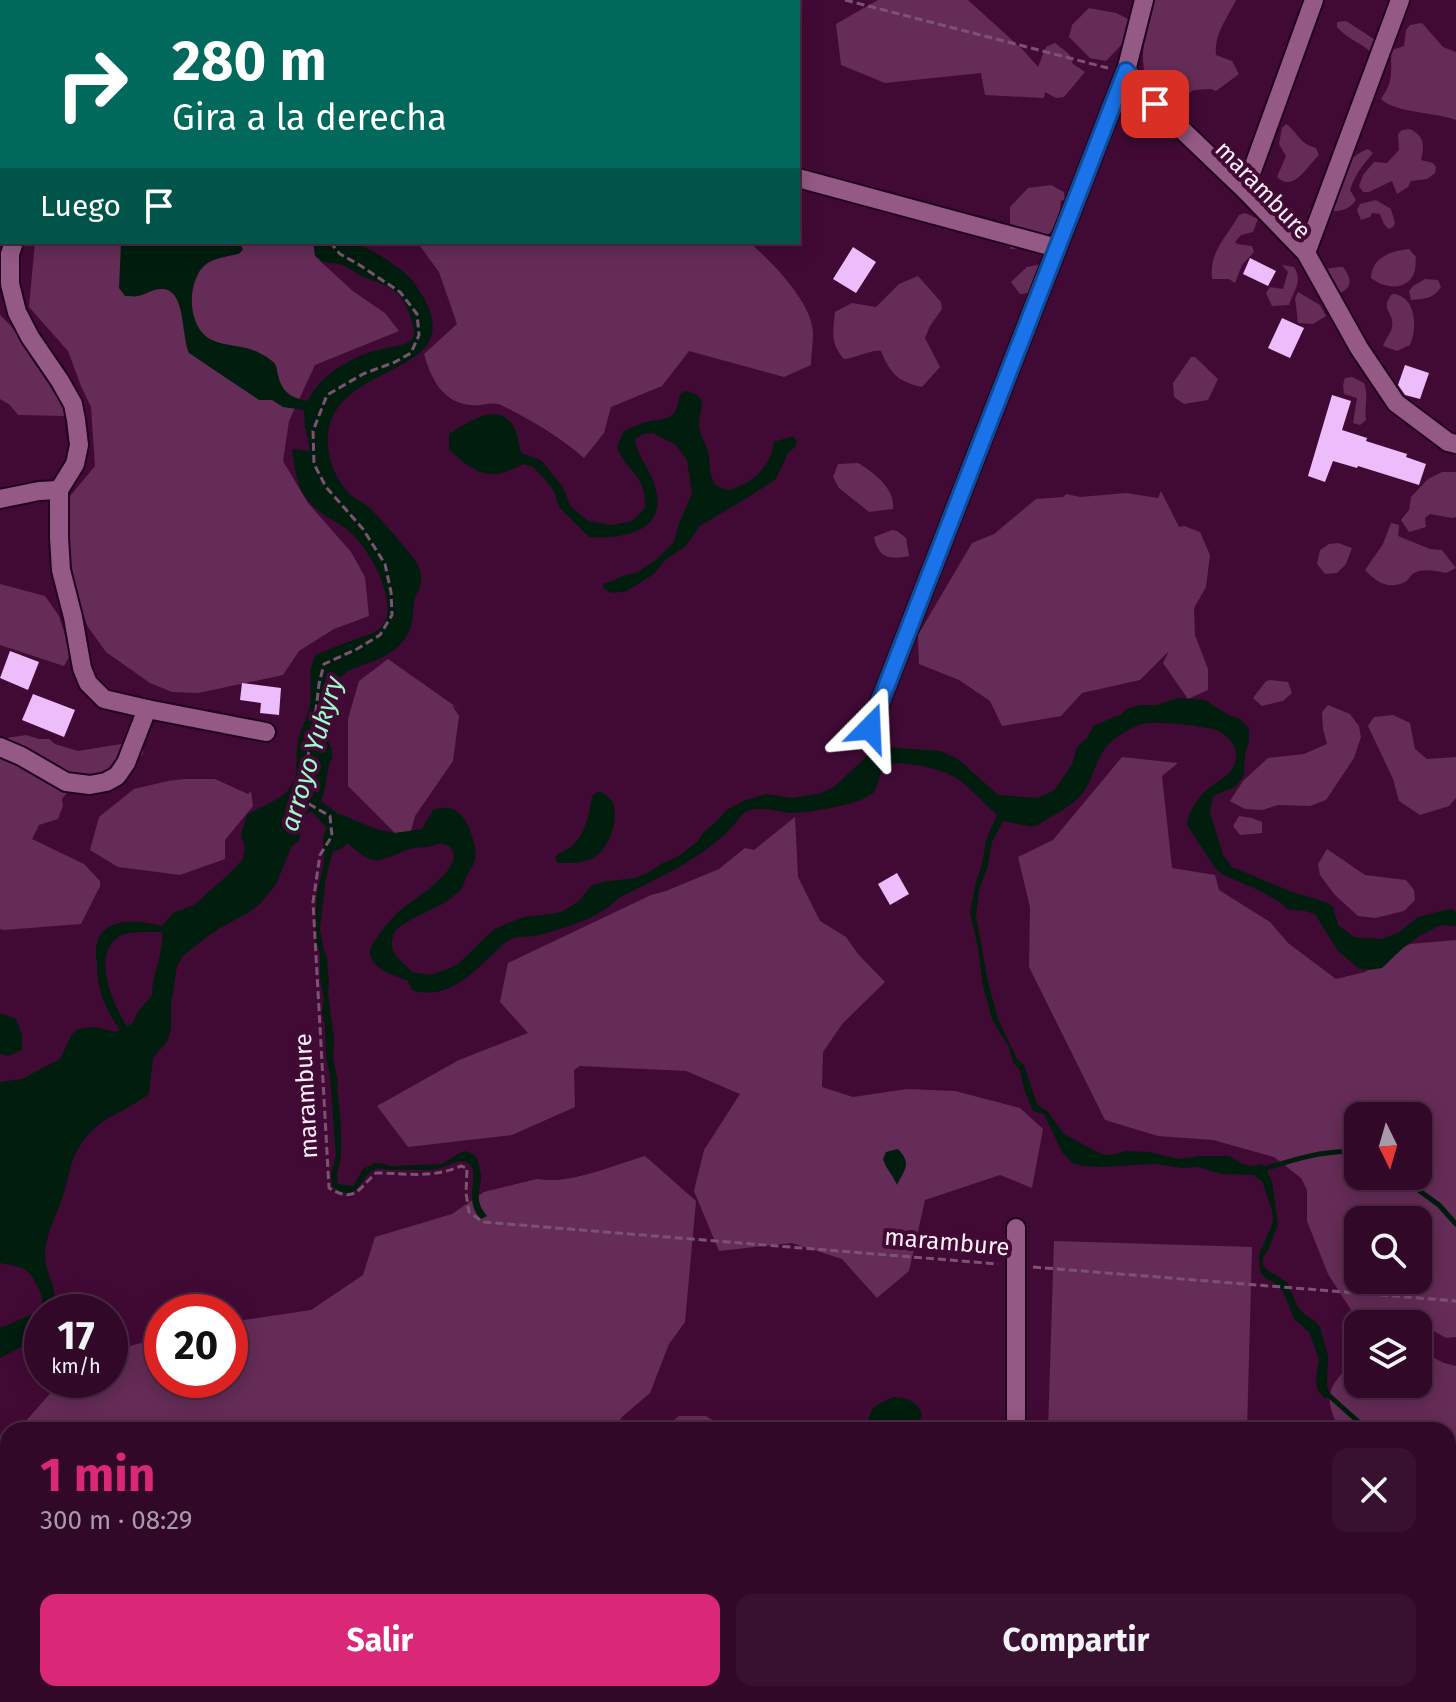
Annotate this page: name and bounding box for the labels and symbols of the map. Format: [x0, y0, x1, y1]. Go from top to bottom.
pin [1121, 70, 1189, 138]
street label: marambure [1209, 135, 1317, 245]
water label: arroyo Yukyry [274, 672, 351, 835]
position arrow [828, 686, 912, 770]
street label: marambure [289, 1033, 323, 1159]
north arrow [1344, 1102, 1432, 1190]
street label: marambure [883, 1223, 1011, 1261]
speed limit sign: 20 [144, 1294, 248, 1398]

